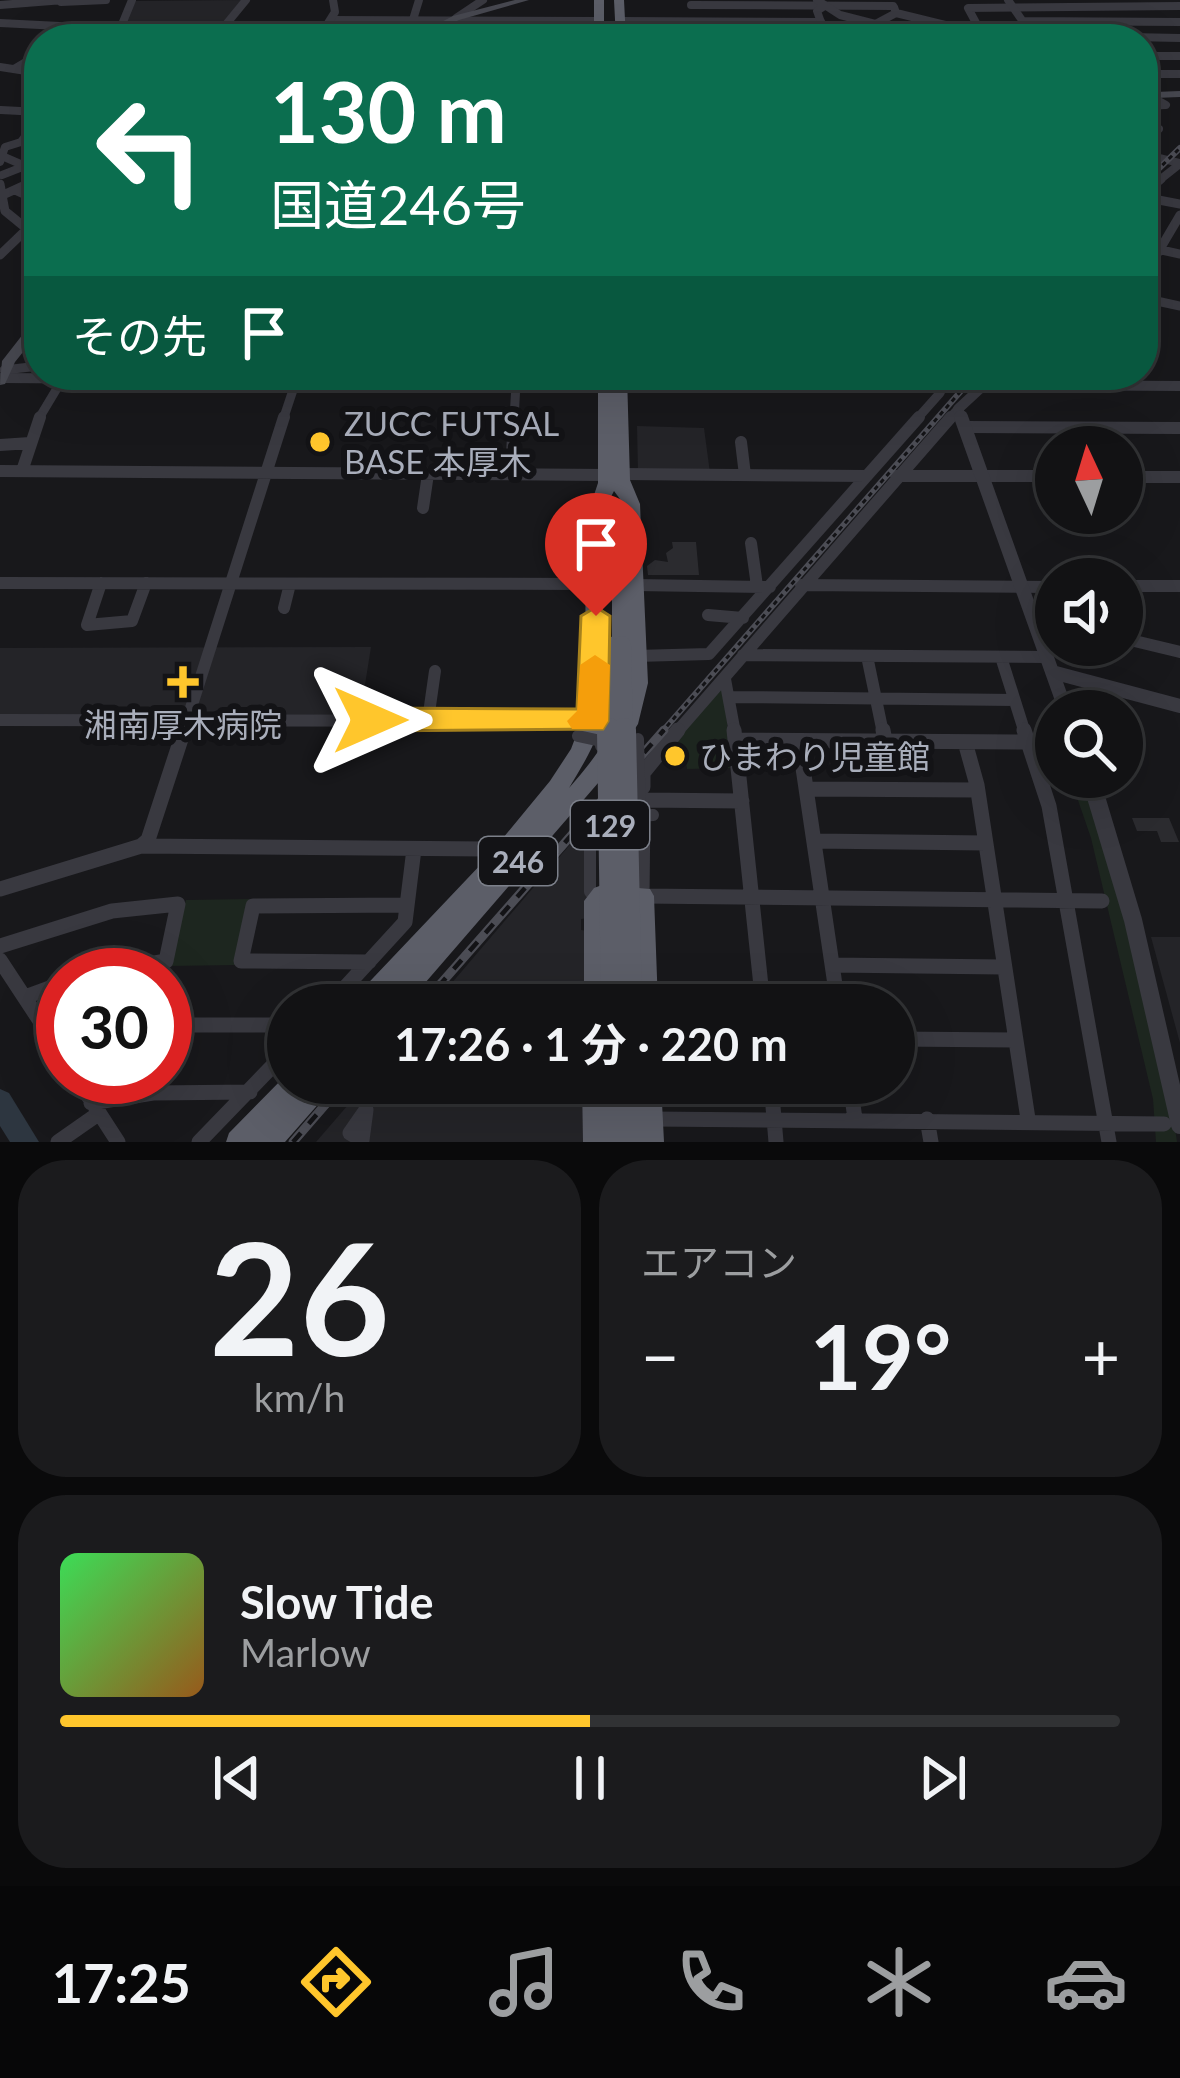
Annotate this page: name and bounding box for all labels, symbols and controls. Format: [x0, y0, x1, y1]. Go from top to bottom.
text: 130 m [270, 60, 507, 161]
icon: left [72, 72, 228, 228]
text: 国道246号 [270, 172, 526, 237]
icon: arrive [231, 300, 297, 366]
text: その先 [72, 309, 207, 363]
place label: ZUCC FUTSAL BASE 本厚木 [344, 403, 559, 481]
north arrow [1035, 426, 1143, 534]
map controls [1035, 426, 1143, 798]
marker: ZUCC FUTSAL BASE 本厚木 [307, 429, 333, 455]
pin [545, 493, 647, 616]
icon: arrive [563, 511, 629, 577]
button: sound [1035, 558, 1143, 666]
position arrow [307, 657, 433, 783]
marker: 湘南厚木病院 [167, 666, 199, 698]
button: search [1035, 690, 1143, 798]
place label: 湘南厚木病院 [84, 704, 282, 744]
place label: ひまわり児童館 [699, 736, 930, 776]
marker: ひまわり児童館 [662, 743, 688, 769]
road number: 129 [571, 801, 649, 849]
road number: 246 [479, 837, 557, 885]
speed limit sign: 30 [36, 948, 192, 1104]
text: 17:26 · 1 分 · 220 m [394, 1017, 788, 1071]
text: 26 [209, 1202, 390, 1389]
text: エアコン [641, 1239, 797, 1285]
text: 19° [810, 1301, 951, 1409]
text: − [641, 1316, 679, 1395]
text: + [1082, 1316, 1120, 1395]
text: km/h [254, 1374, 345, 1420]
text: Slow Tide [240, 1575, 434, 1629]
text: Marlow [240, 1629, 371, 1675]
icon: previous [204, 1745, 270, 1811]
icon: pause [557, 1745, 623, 1811]
icon: next [910, 1745, 976, 1811]
icon: directions [294, 1940, 378, 2024]
icon: music [482, 1940, 566, 2024]
icon: phone [669, 1940, 753, 2024]
icon: climate [857, 1940, 941, 2024]
icon: car [1044, 1940, 1128, 2024]
text: 17:25 [52, 1950, 191, 2015]

